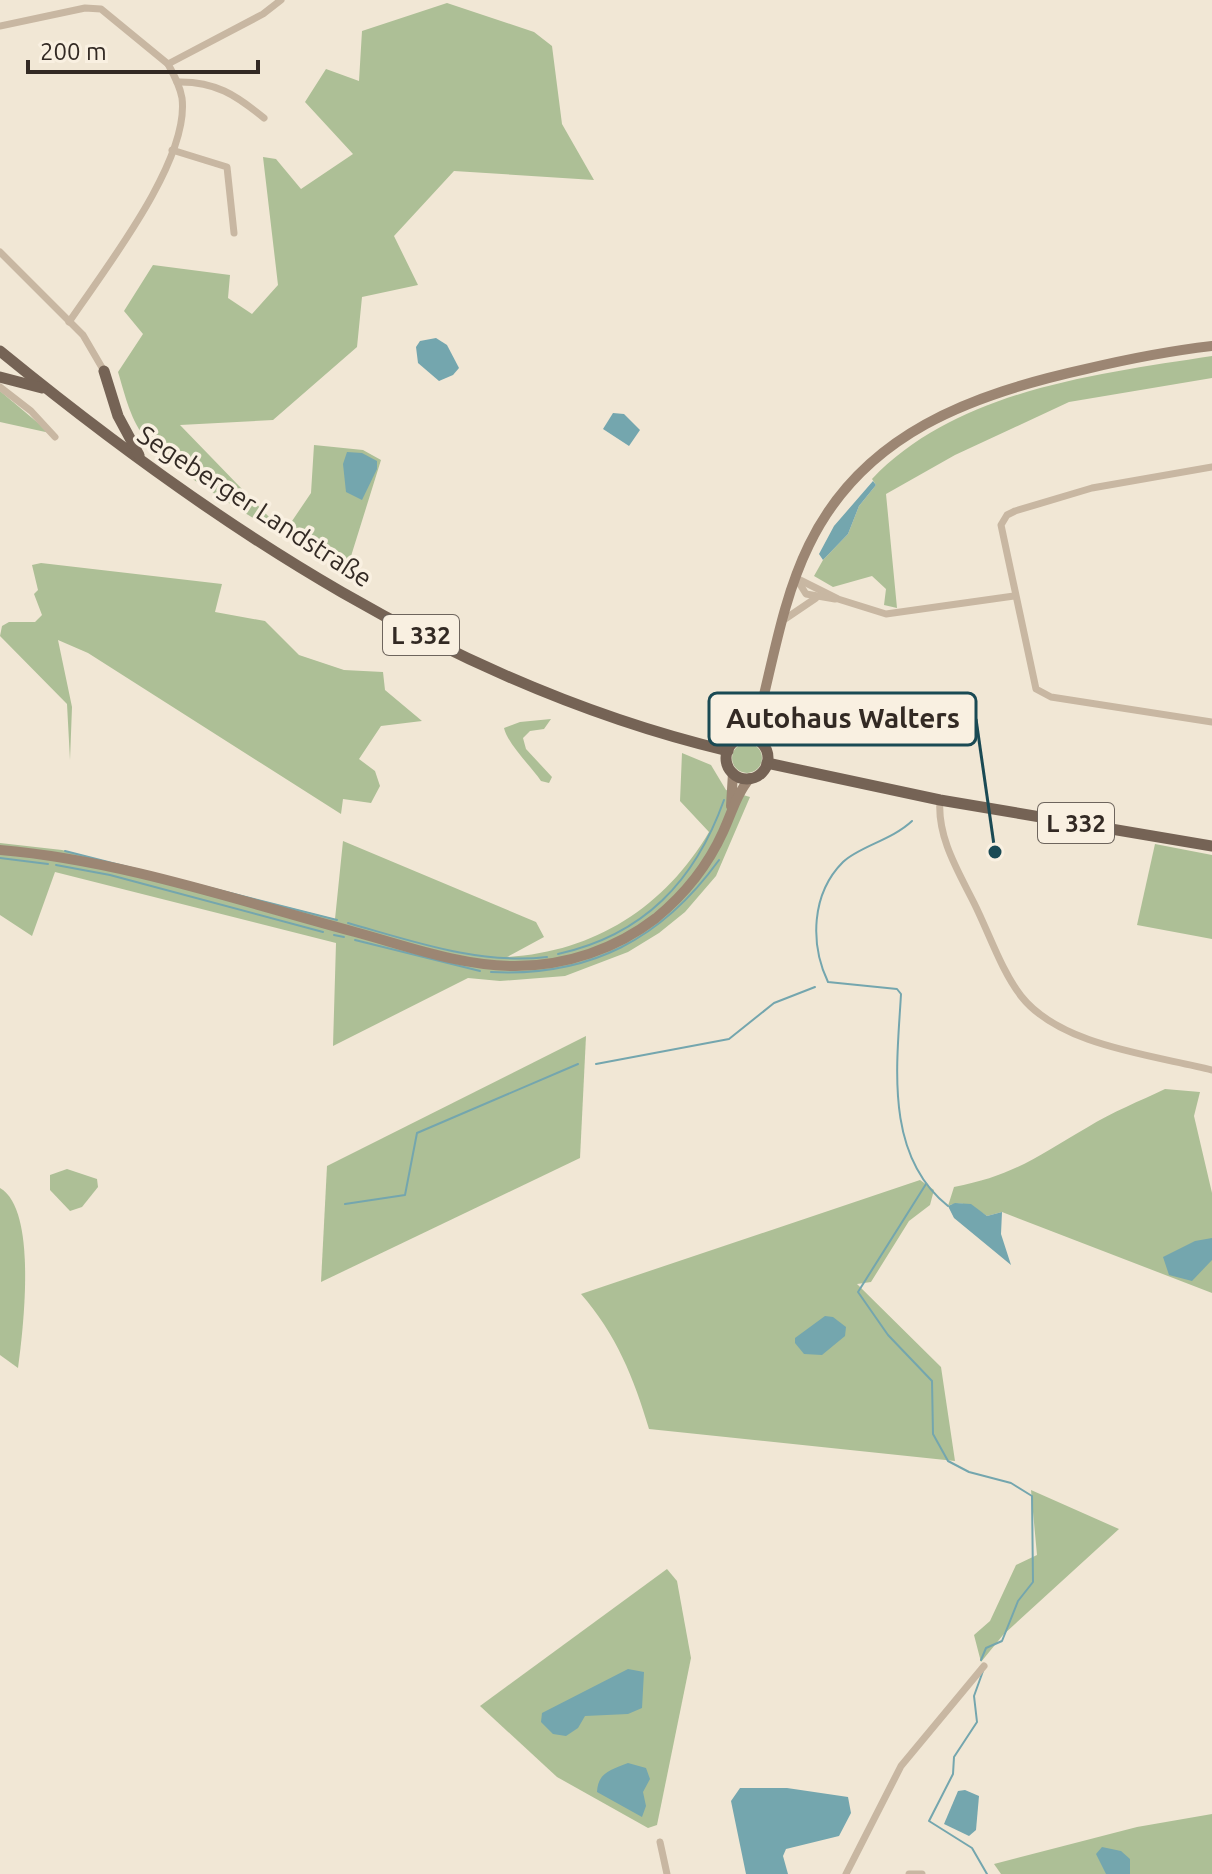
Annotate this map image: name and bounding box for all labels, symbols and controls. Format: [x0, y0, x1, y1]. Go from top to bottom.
scale bar [28, 24, 258, 74]
text: 200 m [40, 38, 107, 65]
street label: Segeberger Landstraße [133, 419, 377, 593]
road number: L 332 [383, 615, 459, 655]
callout: Autohaus Walters [709, 693, 976, 745]
text: Autohaus Walters [726, 702, 960, 733]
road number: L 332 [1038, 803, 1114, 843]

